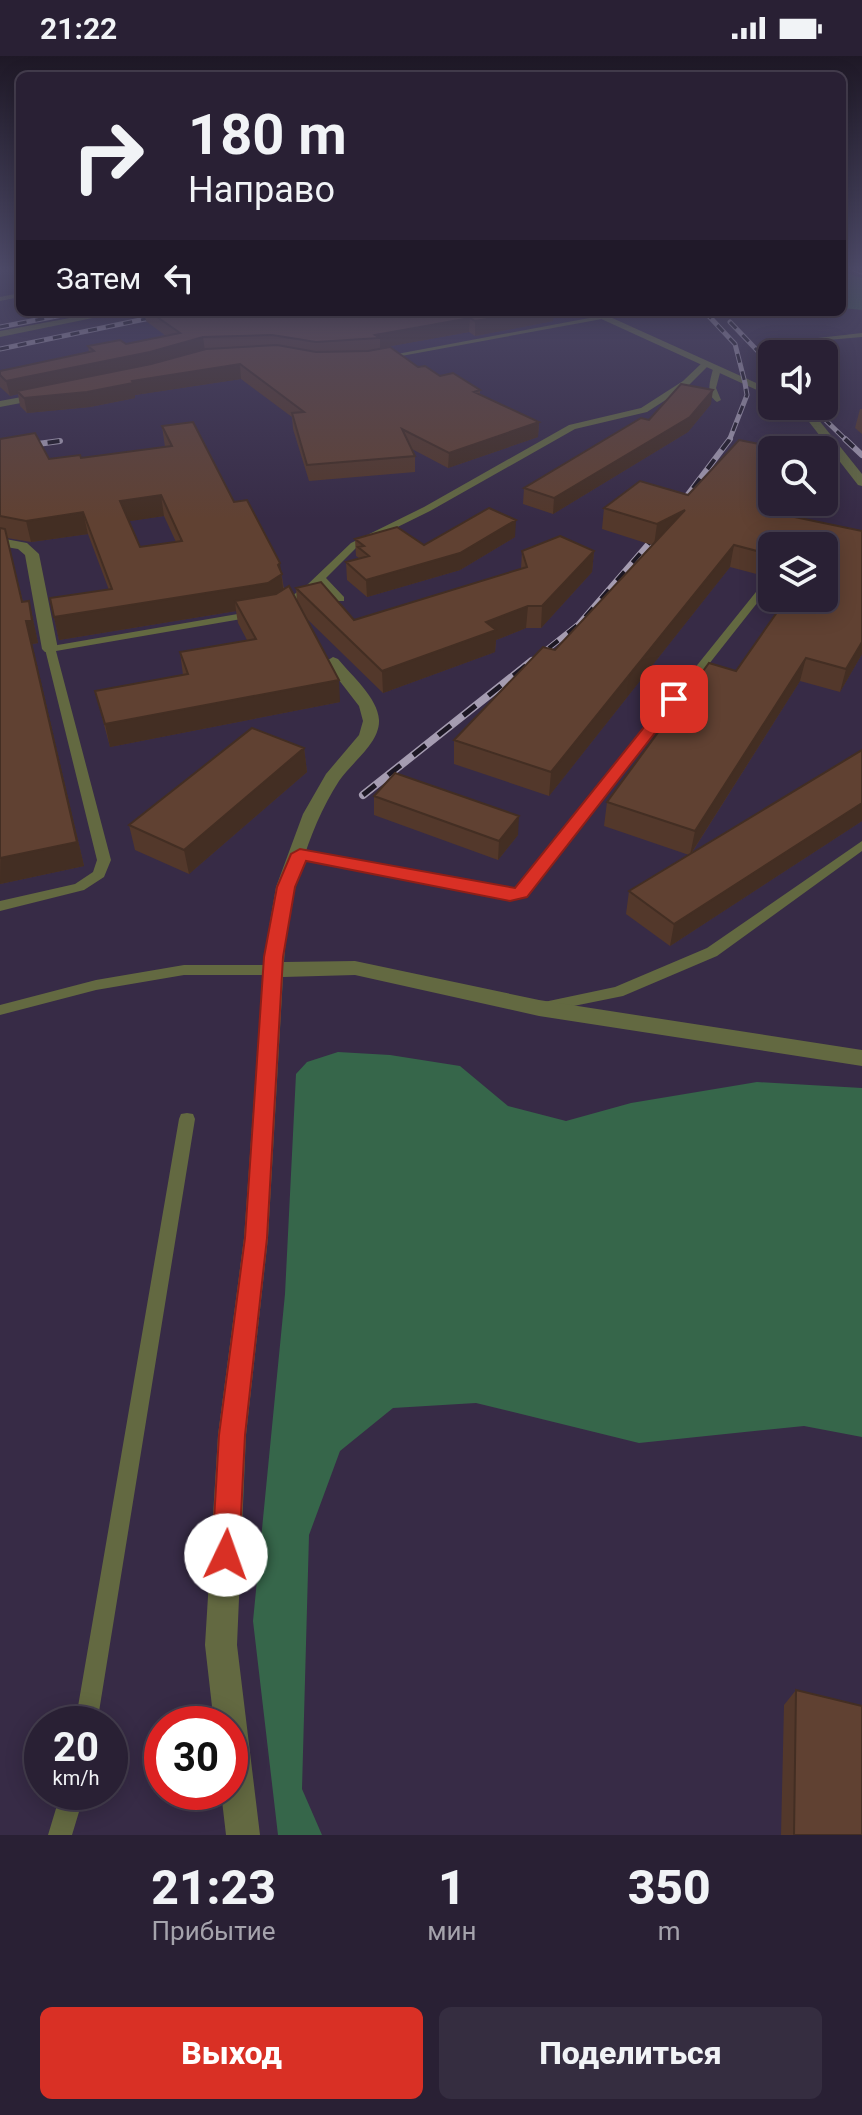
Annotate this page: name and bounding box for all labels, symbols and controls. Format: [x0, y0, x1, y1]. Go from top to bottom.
text: 21:22 [40, 11, 117, 46]
text: 180 m [188, 102, 347, 168]
icon: right [56, 104, 160, 208]
text: Направо [188, 169, 335, 211]
icon: left [157, 256, 201, 300]
text: Затем [56, 261, 141, 296]
map controls [758, 340, 838, 612]
button: sound [758, 340, 838, 420]
button: search [758, 436, 838, 516]
button: layers [758, 532, 838, 612]
pin [640, 665, 708, 733]
icon: arrive [652, 677, 696, 721]
position arrow [184, 1513, 268, 1597]
speed limit sign: 30 [144, 1706, 248, 1810]
text: 20 [53, 1724, 99, 1771]
text: km/h [53, 1766, 99, 1790]
text: 21:23 [151, 1859, 276, 1916]
text: 1 [438, 1859, 466, 1916]
text: 350 [628, 1859, 711, 1916]
text: Прибытие [152, 1916, 276, 1946]
text: мин [427, 1916, 476, 1946]
text: m [658, 1916, 681, 1946]
button: Выход [40, 2007, 423, 2099]
button: Поделиться [439, 2007, 822, 2099]

